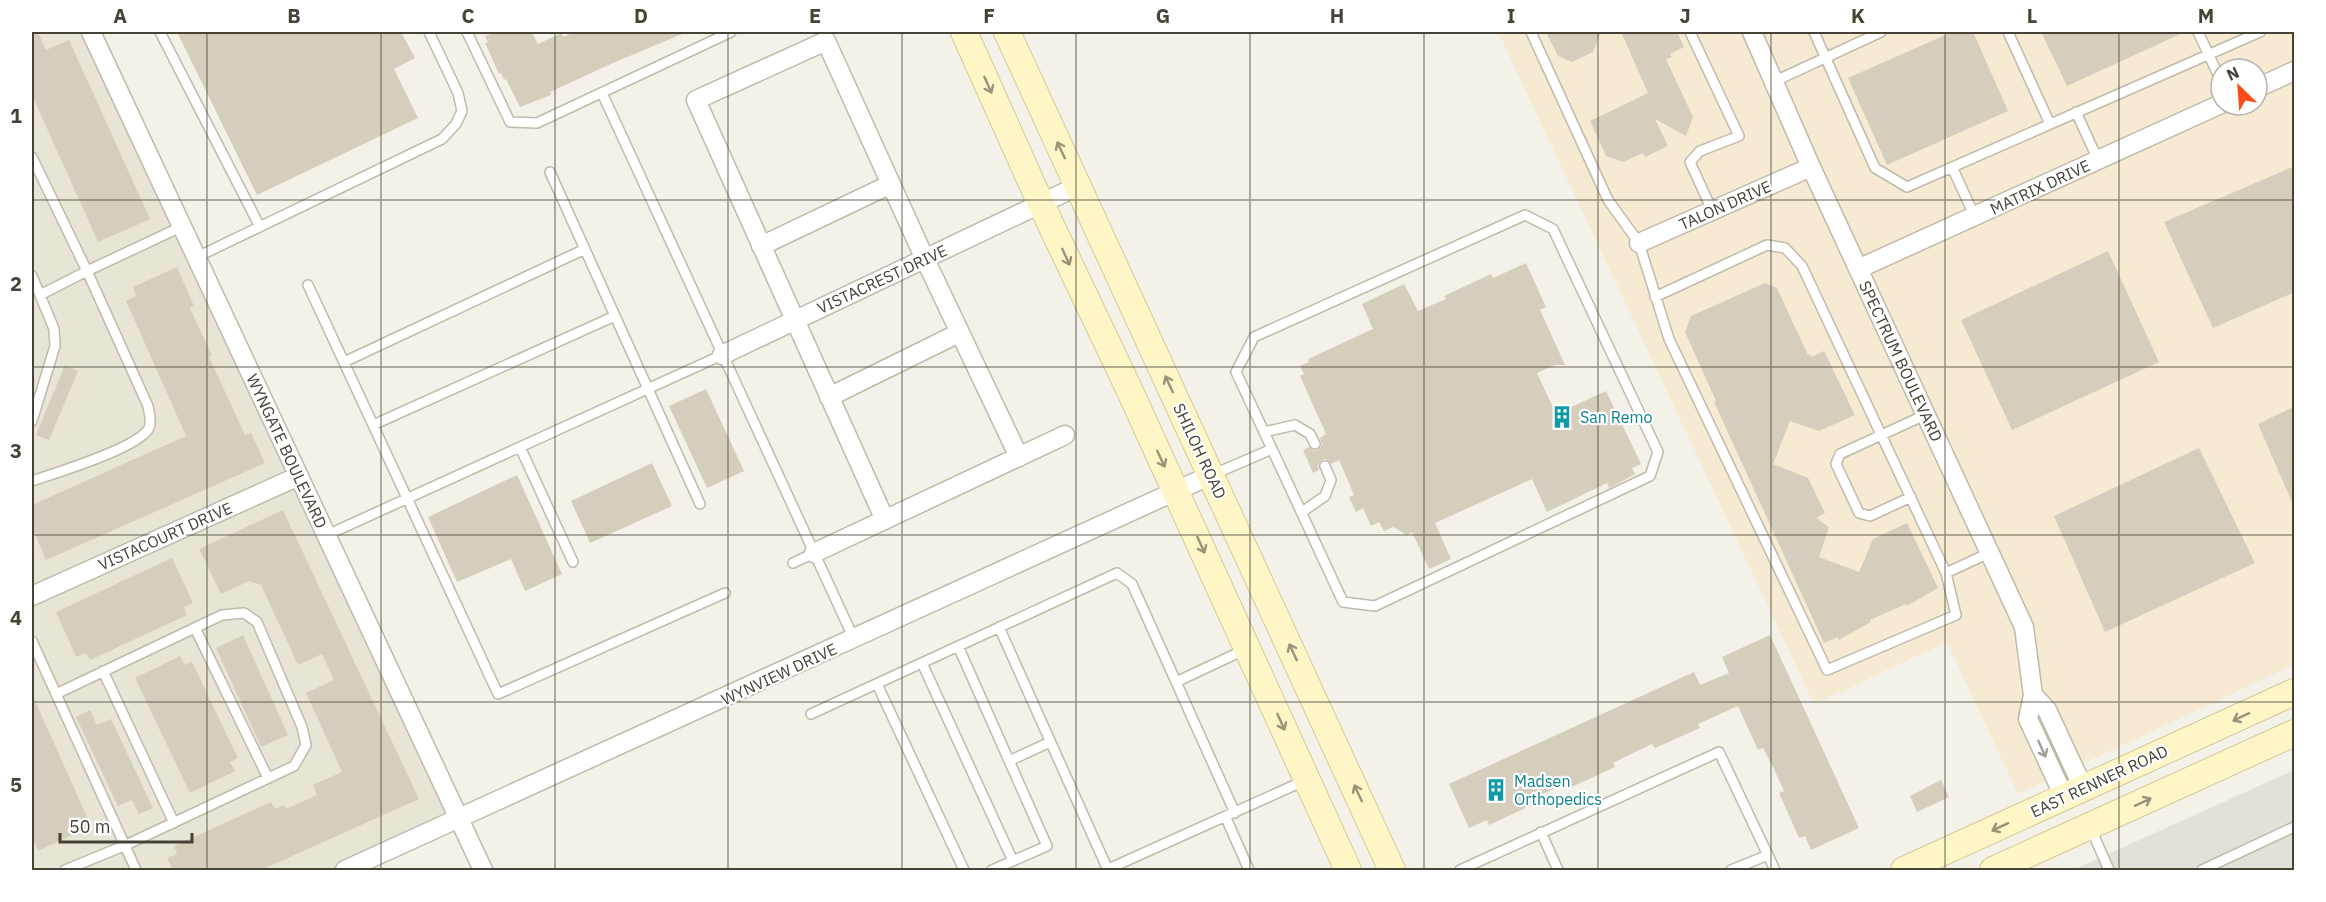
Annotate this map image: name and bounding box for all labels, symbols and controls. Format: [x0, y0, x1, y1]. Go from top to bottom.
text: A [113, 2, 127, 29]
text: B [287, 2, 301, 29]
text: C [461, 2, 475, 29]
text: D [634, 2, 648, 29]
text: E [809, 2, 821, 29]
text: F [983, 2, 995, 29]
text: G [1156, 2, 1170, 29]
text: H [1330, 2, 1344, 29]
text: I [1507, 2, 1515, 29]
text: J [1679, 2, 1691, 29]
text: K [1851, 2, 1865, 29]
text: L [2027, 2, 2037, 29]
text: M [2198, 2, 2214, 29]
north arrow [2209, 57, 2269, 117]
text: N [2223, 62, 2242, 85]
one-way arrow [982, 75, 994, 93]
text: 1 [10, 102, 22, 129]
one-way arrow [1055, 141, 1067, 159]
street label: MATRIX DRIVE [1987, 155, 2093, 219]
street label: TALON DRIVE [1676, 176, 1774, 234]
street label: VISTACREST DRIVE [814, 240, 950, 318]
one-way arrow [1061, 247, 1072, 265]
text: 2 [10, 270, 22, 297]
street label: SPECTRUM BOULEVARD [1855, 277, 1947, 445]
street label: WYNGATE BOULEVARD [242, 371, 332, 531]
one-way arrow [1163, 375, 1174, 393]
street label: SHILOH ROAD [1169, 400, 1231, 502]
building icon: San Remo [1549, 404, 1575, 430]
place label: San Remo [1580, 407, 1652, 427]
text: 3 [10, 437, 22, 464]
one-way arrow [1156, 450, 1168, 468]
street label: VISTACOURT DRIVE [95, 497, 235, 575]
one-way arrow [1195, 535, 1207, 553]
text: 4 [10, 604, 22, 631]
street label: WYNVIEW DRIVE [718, 639, 840, 709]
one-way arrow [1286, 643, 1298, 661]
one-way arrow [2233, 711, 2251, 723]
one-way arrow [1276, 713, 1288, 731]
street label: EAST RENNER ROAD [2027, 740, 2171, 822]
one-way arrow [2037, 740, 2048, 758]
text: 5 [10, 771, 22, 798]
place label: Madsen Orthopedics [1514, 771, 1602, 809]
building icon: Madsen Orthopedics [1483, 777, 1509, 803]
one-way arrow [1351, 785, 1363, 803]
one-way arrow [2134, 796, 2152, 807]
scale bar [60, 806, 192, 844]
text: 50 m [69, 815, 111, 838]
one-way arrow [1992, 821, 2010, 833]

